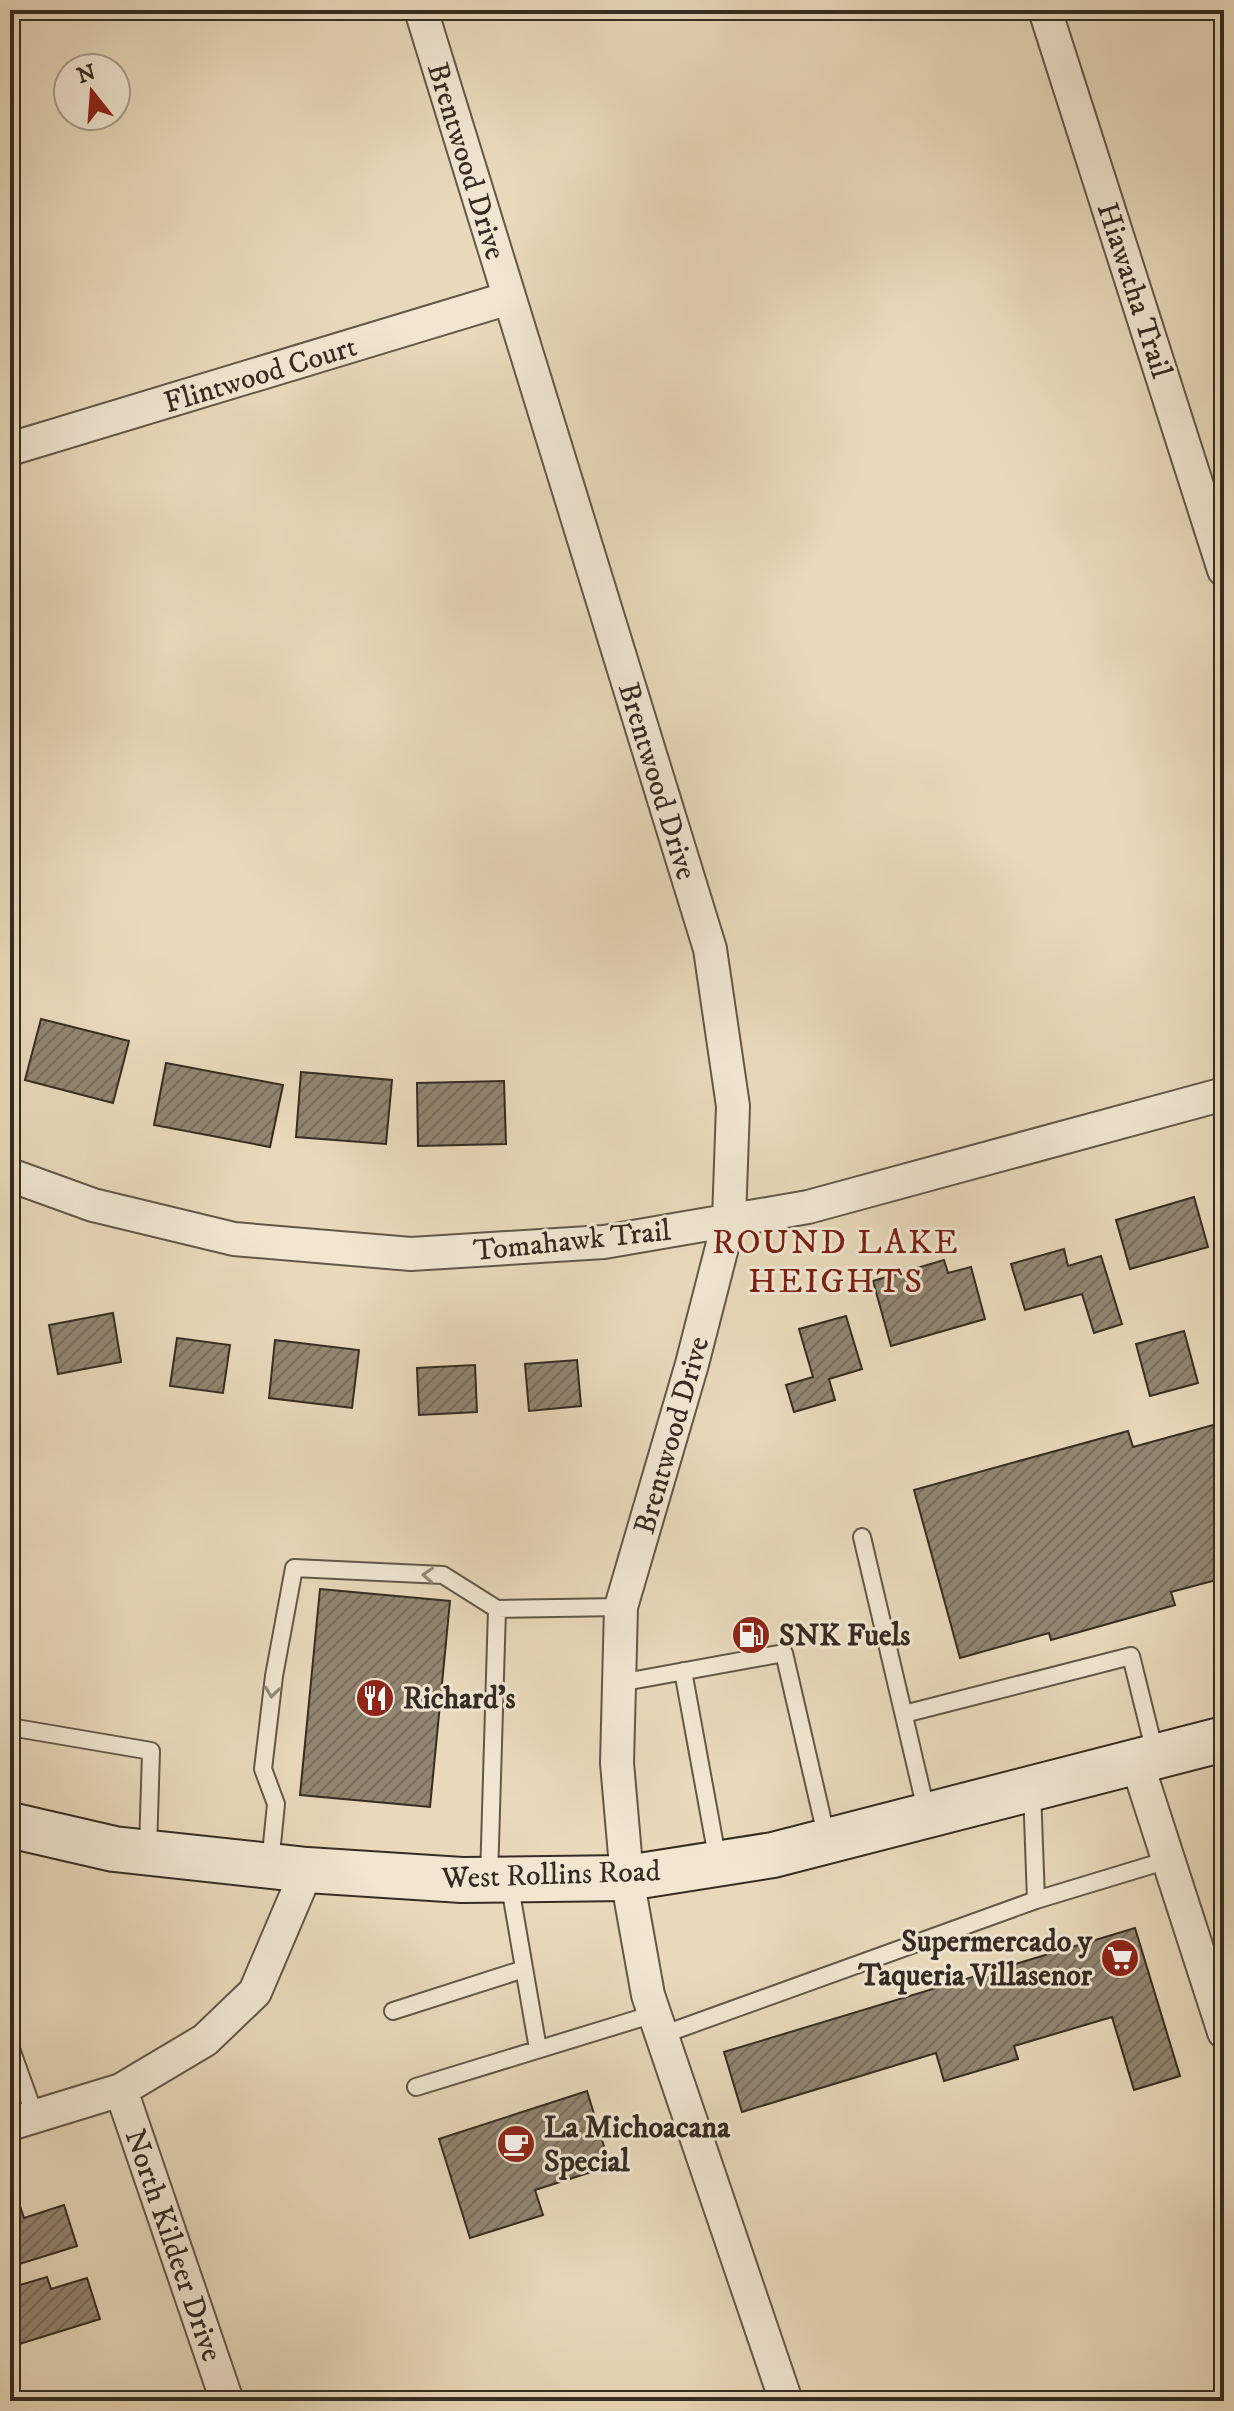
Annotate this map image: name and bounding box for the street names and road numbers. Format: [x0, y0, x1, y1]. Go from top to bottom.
street label: Brentwood Drive [418, 58, 513, 264]
street label: Hiawatha Trail [1088, 198, 1179, 383]
street label: Flintwood Court [160, 329, 361, 422]
street label: Brentwood Drive [609, 678, 704, 884]
street label: Tomahawk Trail [472, 1213, 673, 1270]
street label: Brentwood Drive [627, 1332, 718, 1539]
street label: West Rollins Road [440, 1853, 661, 1898]
street label: North Kildeer Drive [115, 2124, 230, 2367]

